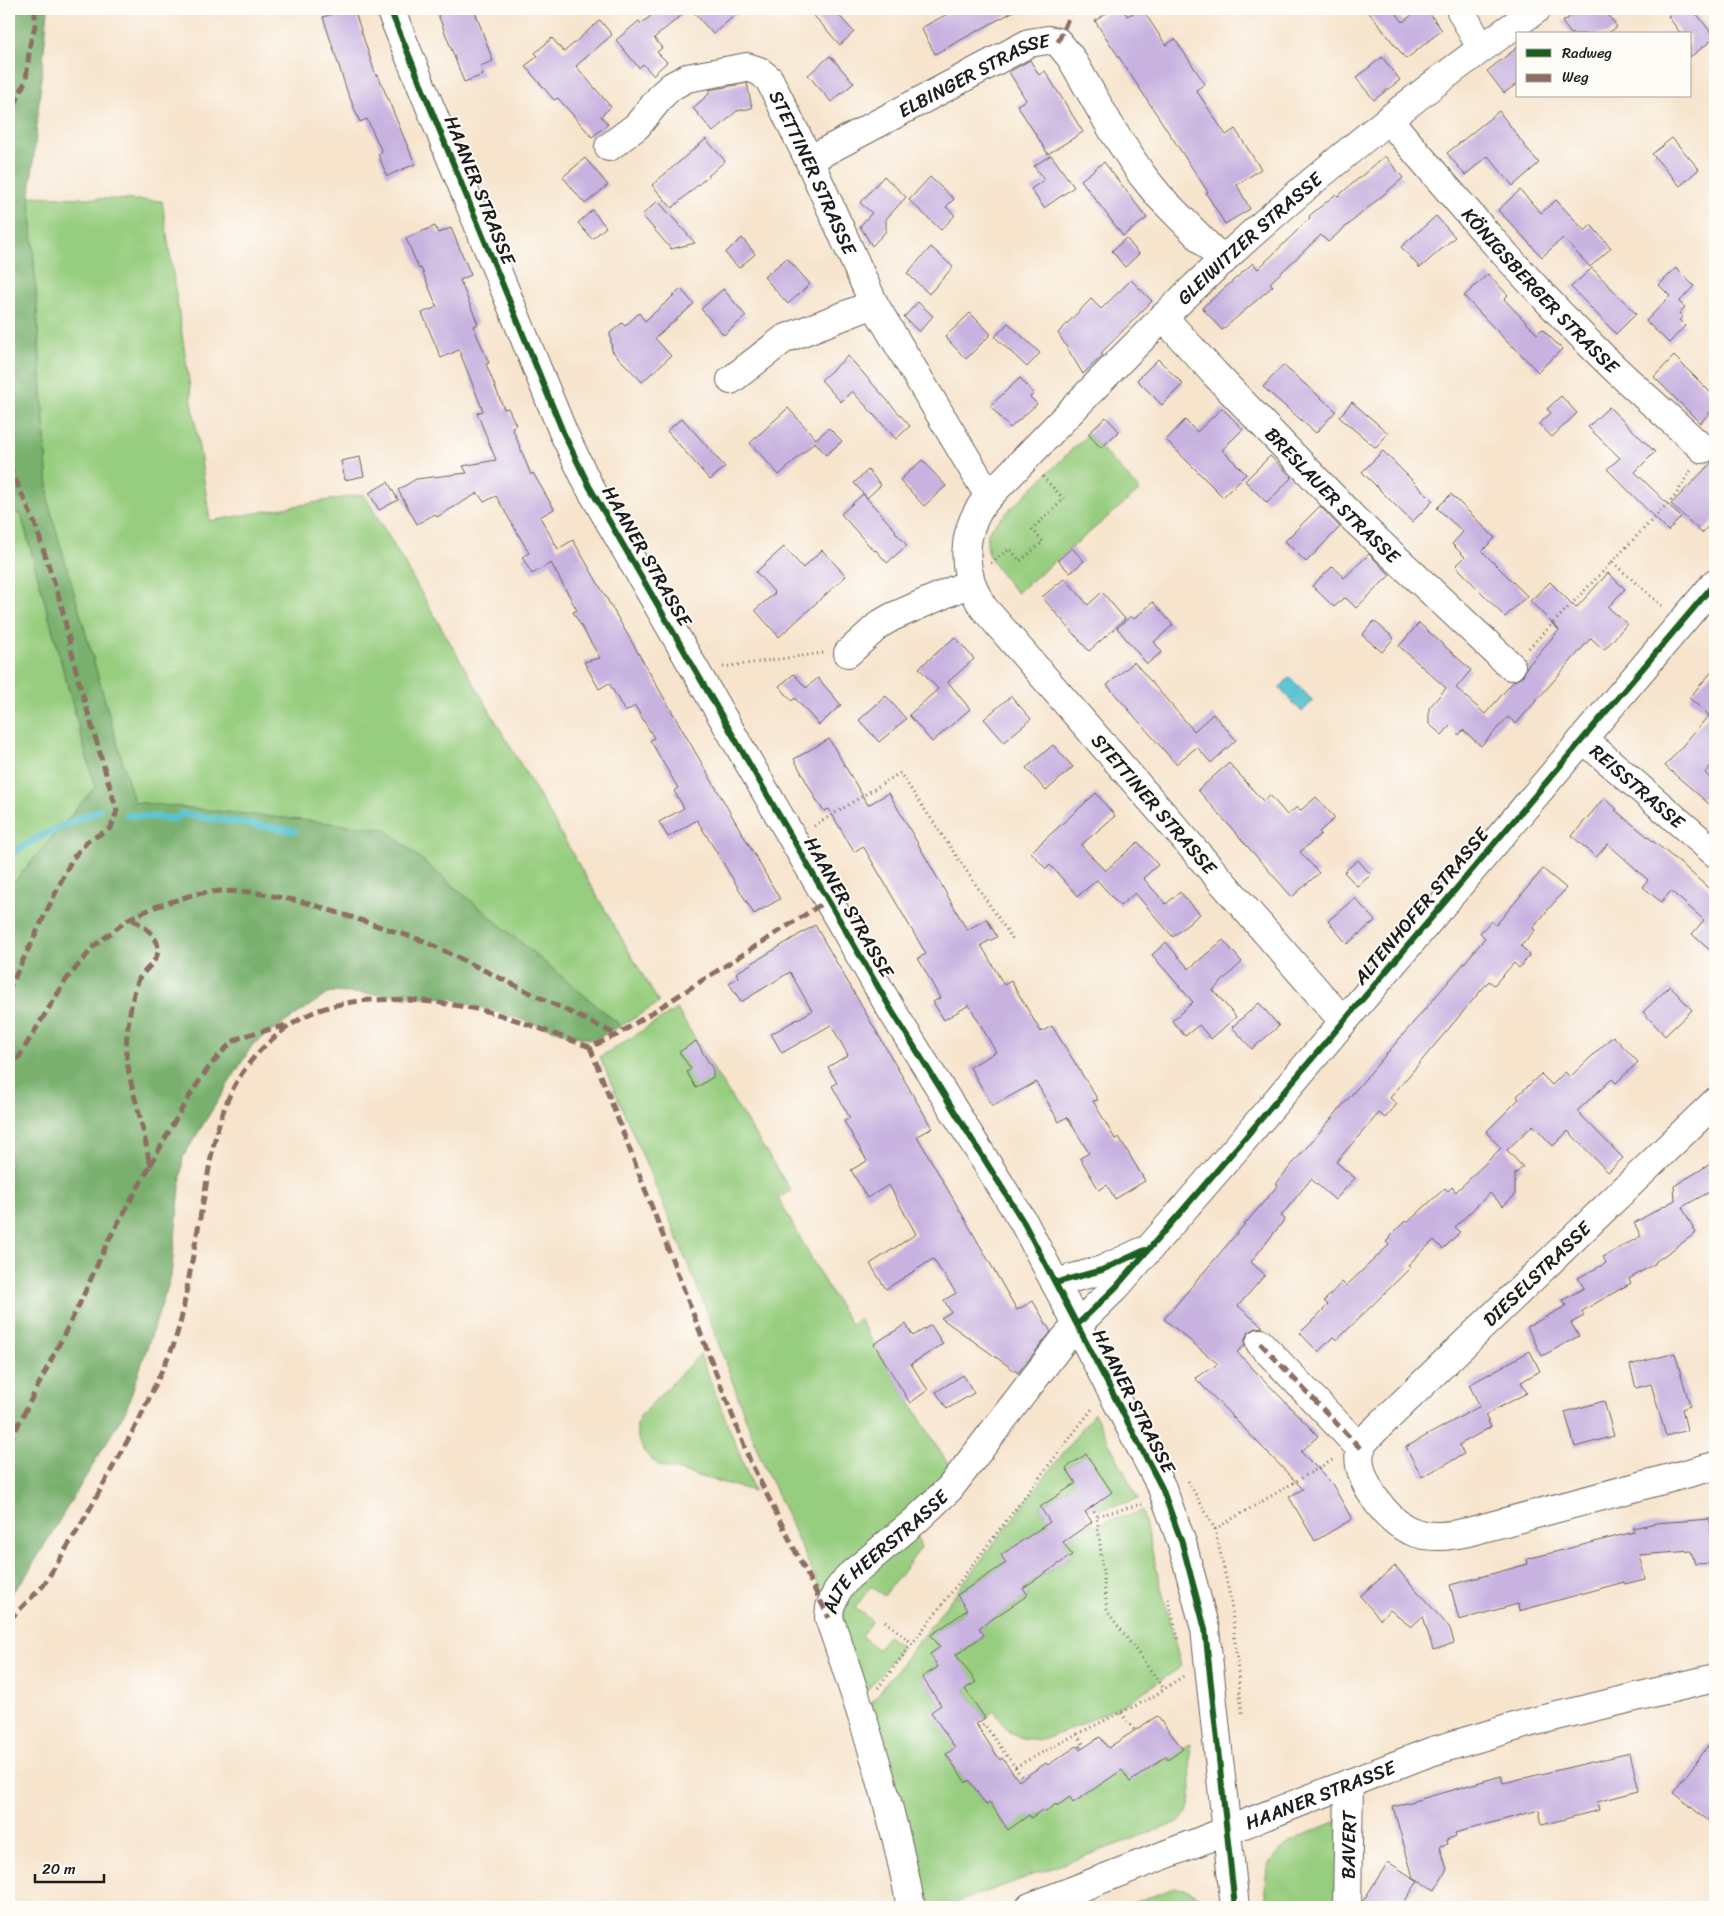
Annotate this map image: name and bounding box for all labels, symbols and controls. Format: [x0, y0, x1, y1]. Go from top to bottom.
street label: ELBINGER STRASSE [892, 23, 1053, 126]
legend [1516, 32, 1692, 98]
text: Radweg [1562, 40, 1612, 66]
text: Weg [1562, 64, 1589, 90]
street label: STETTINER STRASSE [760, 84, 867, 261]
street label: HAANER STRASSE [435, 110, 526, 271]
street label: GLEIWITZER STRASSE [1169, 162, 1331, 313]
street label: KÖNIGSBERGER STRASSE [1454, 199, 1628, 383]
street label: BRESLAUER STRASSE [1257, 419, 1409, 572]
street label: HAANER STRASSE [593, 479, 702, 634]
street label: STETTINER STRASSE [1083, 726, 1226, 883]
street label: REISSTRASSE [1582, 735, 1694, 838]
street label: ALTENHOFER STRASSE [1344, 819, 1498, 993]
street label: HAANER STRASSE [795, 830, 904, 985]
street label: DIESELSTRASSE [1475, 1212, 1600, 1335]
street label: HAANER STRASSE [1083, 1323, 1185, 1480]
street label: ALTE HEERSTRASSE [813, 1480, 957, 1616]
street label: HAANER STRASSE [1240, 1750, 1401, 1839]
street label: BAVERT [1331, 1809, 1365, 1879]
scale bar [35, 1851, 104, 1883]
text: 20 m [42, 1856, 76, 1882]

